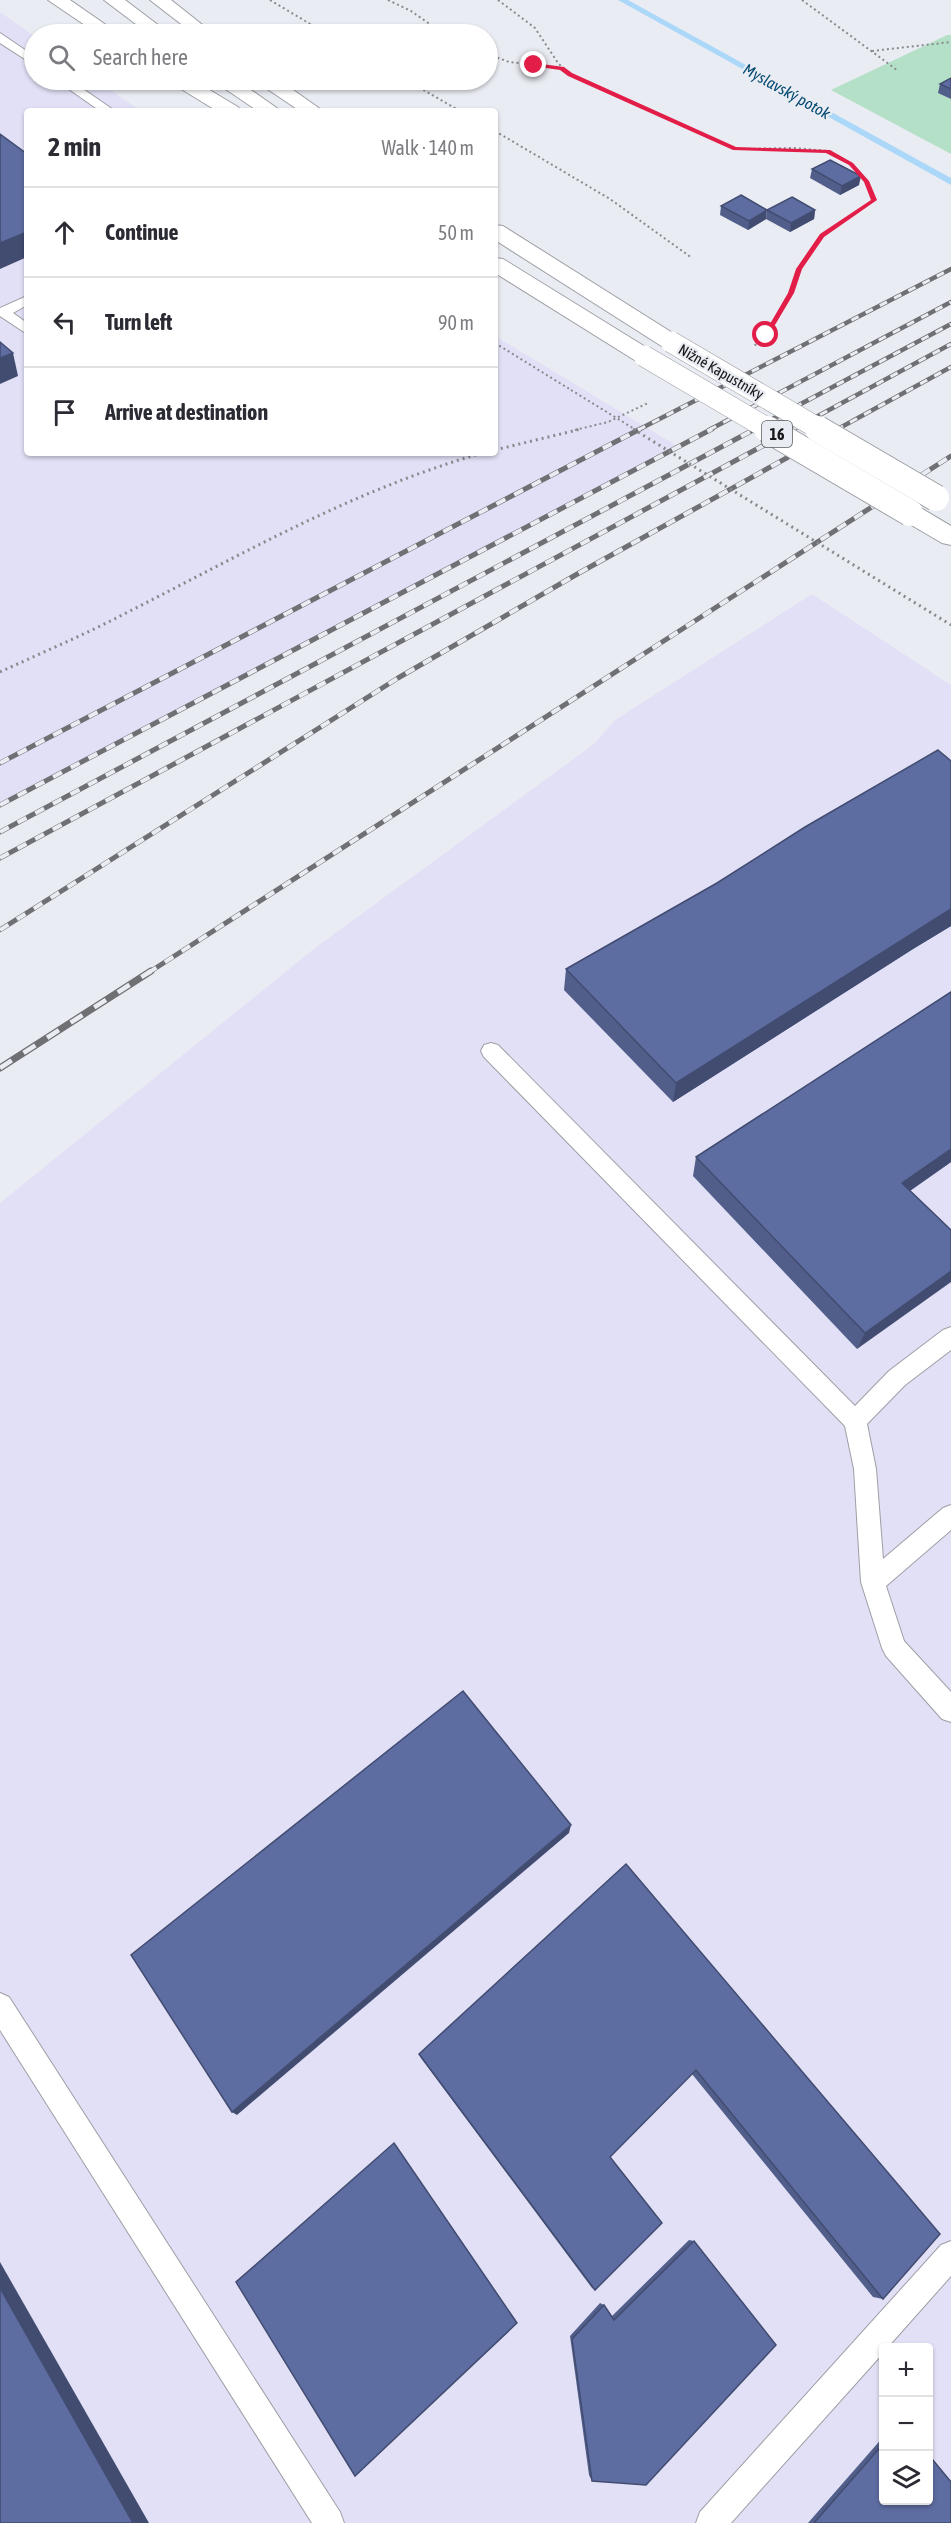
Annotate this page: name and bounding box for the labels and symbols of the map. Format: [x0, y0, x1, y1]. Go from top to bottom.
route end [520, 51, 546, 77]
water label: Myslavský potok [740, 60, 834, 124]
route start [752, 321, 778, 347]
street label: Nižné Kapustníky [676, 340, 767, 403]
road number: 16 [762, 421, 792, 447]

